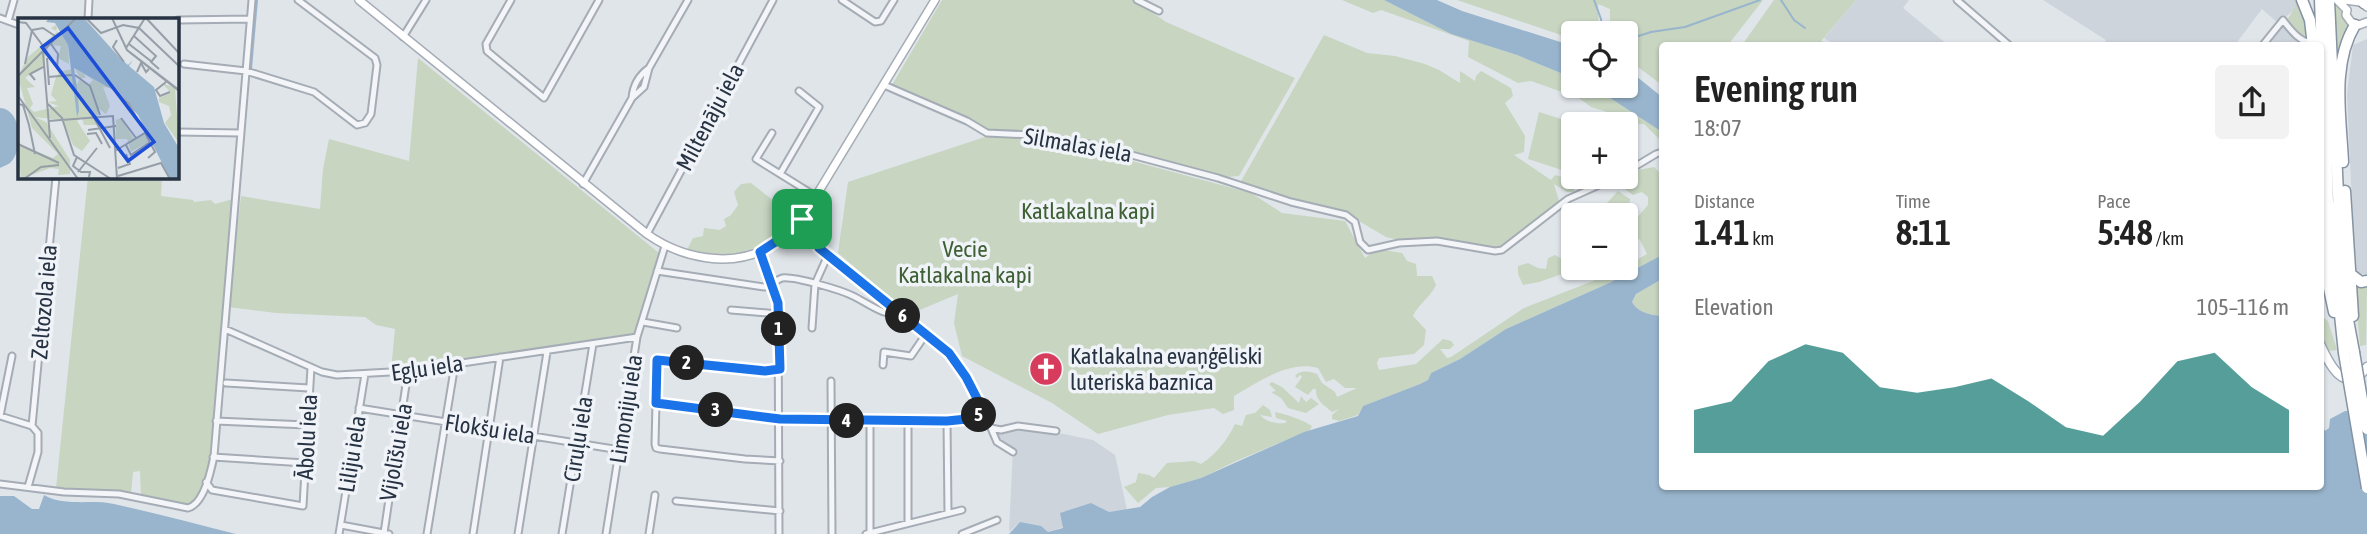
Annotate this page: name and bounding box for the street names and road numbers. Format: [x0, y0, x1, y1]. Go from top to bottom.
street label: Miltenāju iela [671, 59, 749, 175]
street label: Silmalas iela [1022, 123, 1134, 167]
street label: Zeltozola iela [26, 243, 62, 361]
street label: Egļu iela [389, 350, 465, 386]
street label: Limoniju iela [605, 353, 647, 465]
street label: Ābolu iela [292, 393, 322, 481]
street label: Cīruļu iela [558, 394, 598, 484]
street label: Vijolīšu iela [375, 401, 417, 503]
street label: Flokšu iela [443, 409, 537, 449]
street label: Liliju iela [333, 414, 371, 494]

